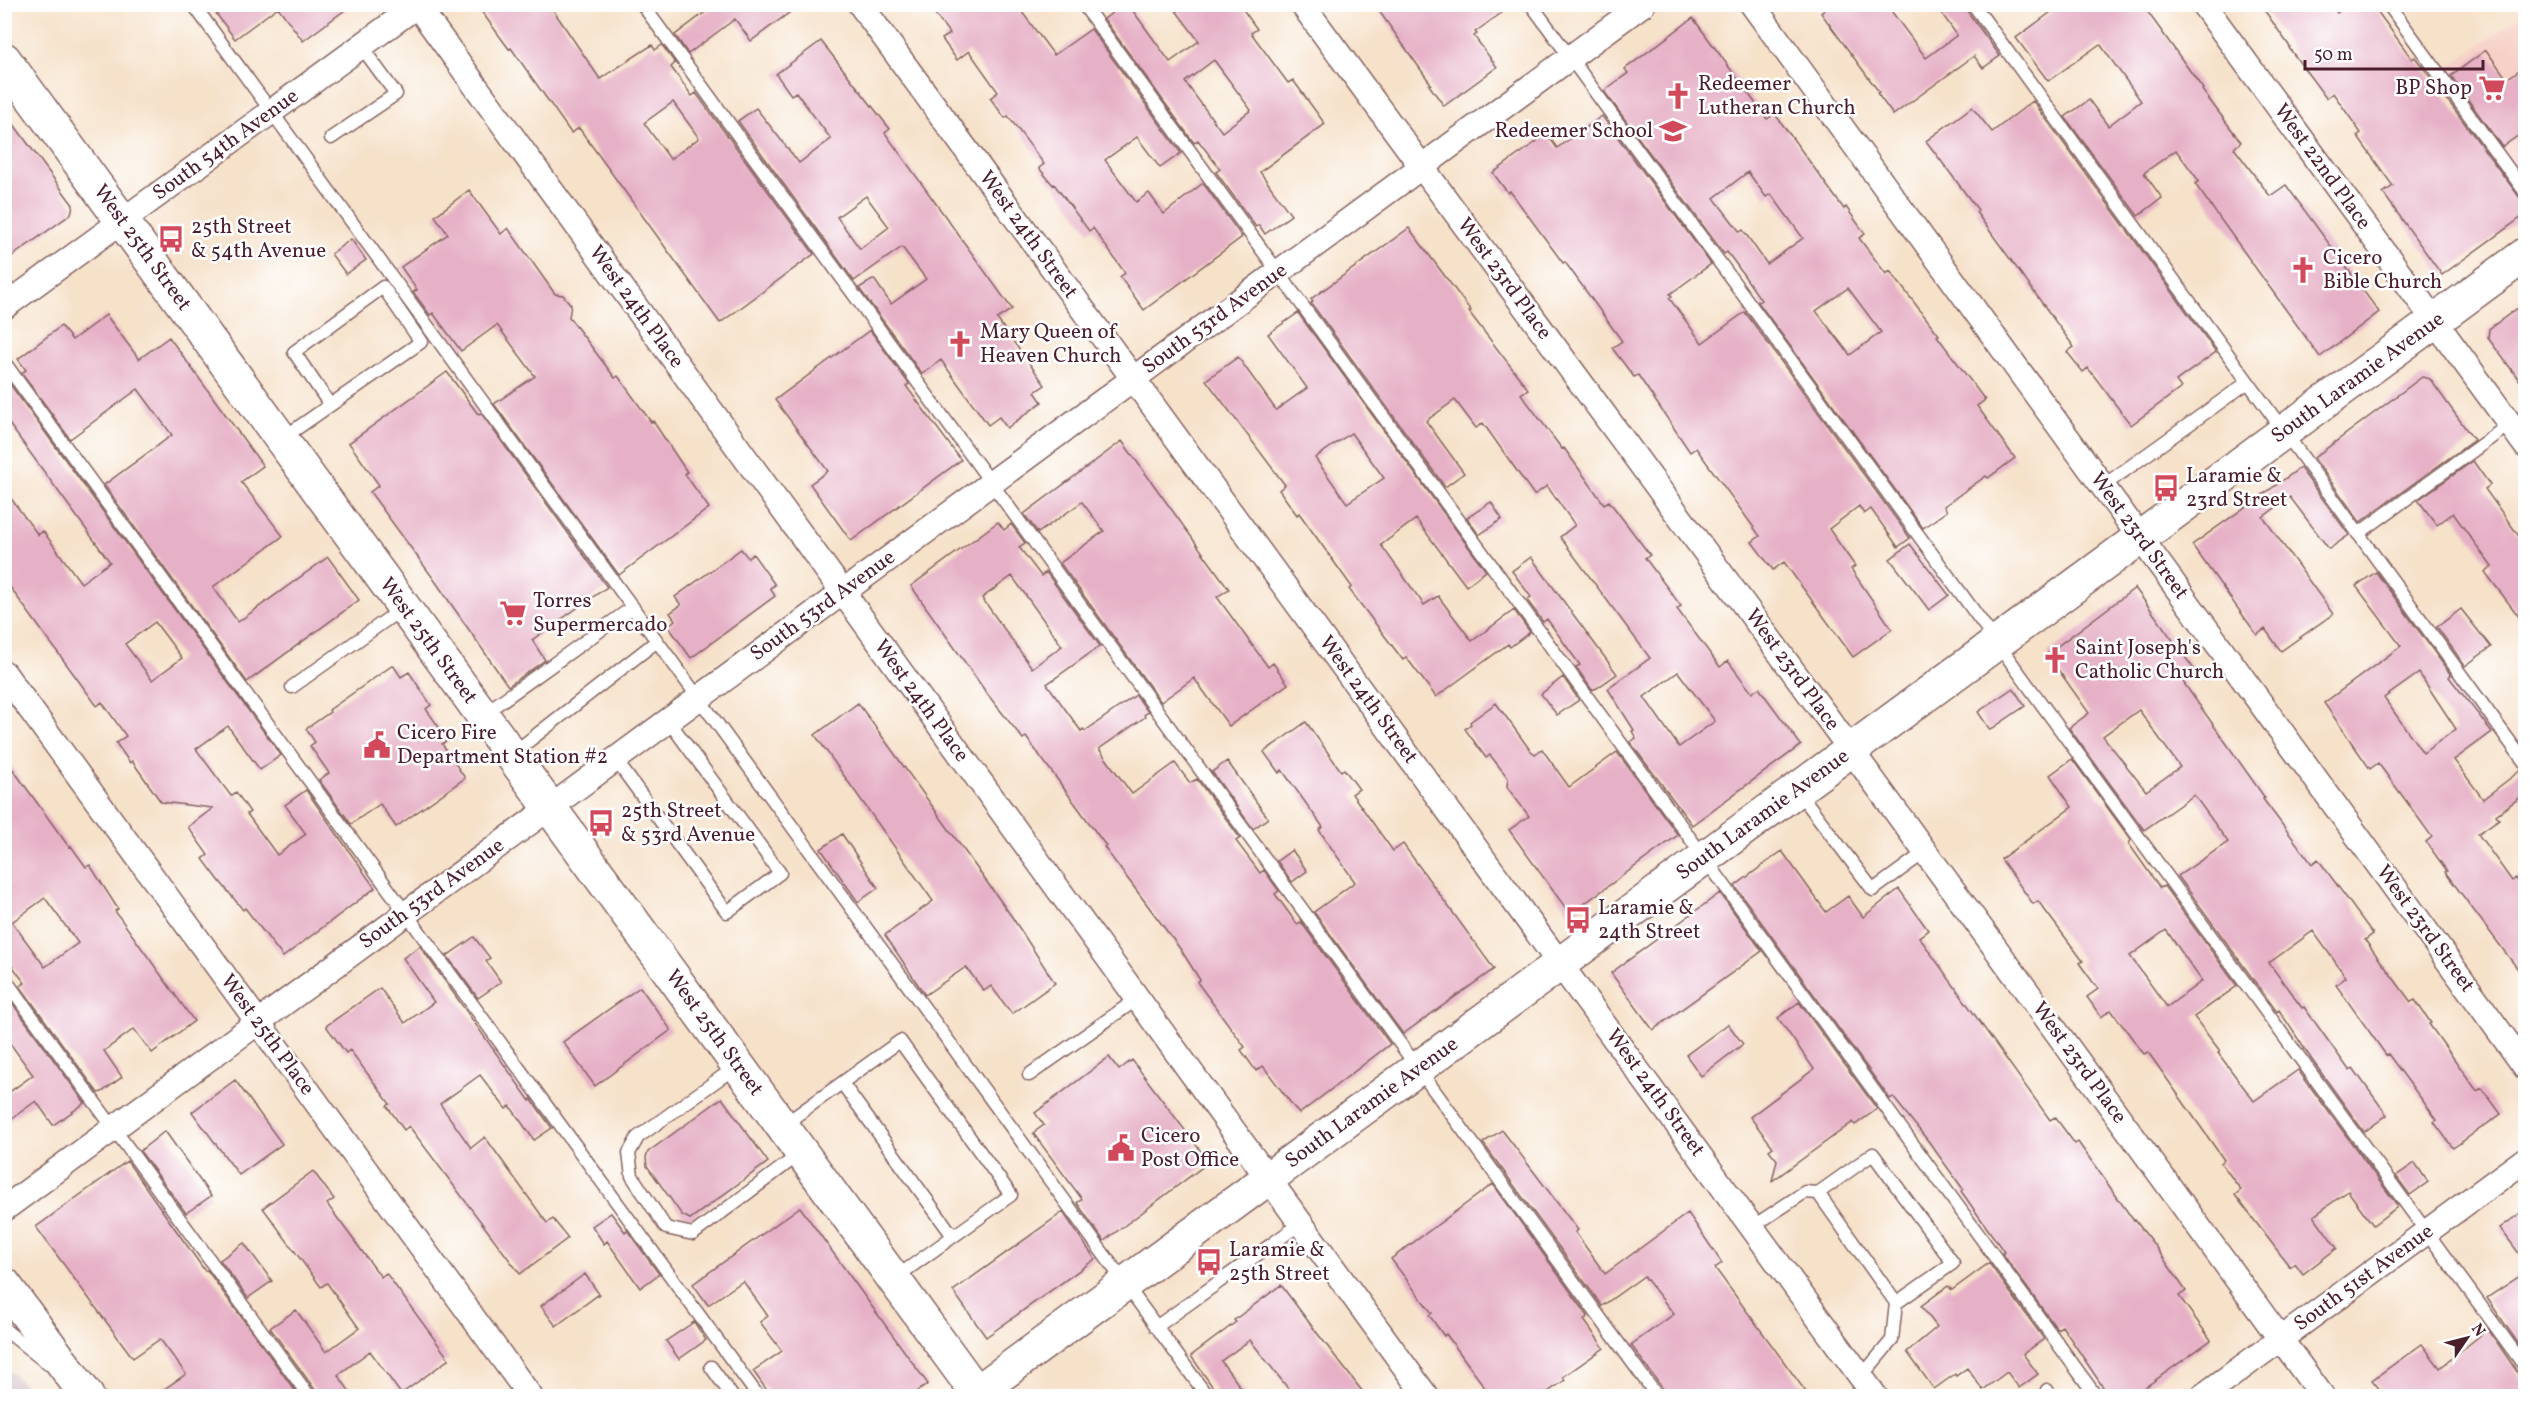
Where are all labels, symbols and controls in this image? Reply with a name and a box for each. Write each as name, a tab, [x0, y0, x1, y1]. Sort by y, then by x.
scale bar	[2305, 33, 2484, 71]
text: 50 m	[2314, 43, 2353, 68]
place label: Redeemer Lutheran Church	[1698, 70, 1856, 123]
supermarket icon: BP Shop	[2477, 73, 2507, 103]
place label: BP Shop	[2395, 74, 2472, 103]
church icon: Redeemer Lutheran Church	[1663, 81, 1693, 111]
street label: South 54th Avenue	[147, 82, 305, 208]
street label: West 22nd Place	[2266, 98, 2378, 236]
school or university icon: Redeemer School	[1658, 116, 1688, 146]
place label: Redeemer School	[1494, 117, 1653, 146]
street label: West 24th Street	[972, 165, 1084, 305]
street label: West 25th Street	[86, 179, 198, 317]
street label: West 23rd Place	[1450, 212, 1558, 346]
place label: 25th Street & 54th Avenue	[191, 213, 326, 266]
bus stop icon: 25th Street & 54th Avenue	[156, 224, 186, 254]
street label: West 24th Place	[582, 240, 691, 374]
place label: Cicero Bible Church	[2323, 244, 2442, 297]
church icon: Cicero Bible Church	[2288, 255, 2318, 285]
street label: South 53rd Avenue	[1136, 256, 1294, 382]
street label: South Laramie Avenue	[2265, 305, 2451, 451]
place label: Mary Queen of Heaven Church	[980, 318, 1121, 371]
church icon: Mary Queen of Heaven Church	[945, 329, 975, 359]
place label: Laramie & 23rd Street	[2186, 462, 2287, 515]
street label: West 23rd Street	[2083, 466, 2195, 606]
bus stop icon: Laramie & 23rd Street	[2151, 473, 2181, 503]
street label: South 53rd Avenue	[744, 543, 902, 669]
street label: West 25th Street	[372, 572, 484, 710]
place label: Torres Supermercado	[533, 587, 667, 640]
supermarket icon: Torres Supermercado	[498, 598, 528, 628]
street label: West 23rd Place	[1738, 603, 1846, 737]
street label: West 24th Street	[1312, 630, 1424, 770]
street label: West 24th Place	[867, 634, 976, 768]
place label: Saint Joseph's Catholic Church	[2075, 634, 2224, 687]
church icon: Saint Joseph's Catholic Church	[2040, 645, 2070, 675]
place label: Cicero Fire Department Station #2	[397, 719, 608, 772]
public building icon: Cicero Fire Department Station #2	[362, 730, 392, 760]
street label: South Laramie Avenue	[1670, 742, 1856, 888]
place label: 25th Street & 53rd Avenue	[621, 797, 755, 850]
bus stop icon: 25th Street & 53rd Avenue	[586, 808, 616, 838]
street label: South 53rd Avenue	[353, 831, 511, 957]
street label: West 23rd Street	[2369, 859, 2481, 999]
place label: Laramie & 24th Street	[1598, 894, 1700, 947]
bus stop icon: Laramie & 24th Street	[1563, 905, 1593, 935]
street label: West 25th Street	[658, 964, 770, 1102]
street label: West 25th Place	[213, 968, 321, 1102]
street label: West 23rd Place	[2025, 996, 2133, 1130]
street label: West 24th Street	[1599, 1023, 1711, 1163]
street label: South Laramie Avenue	[1279, 1030, 1465, 1176]
place label: Cicero Post Office	[1141, 1122, 1239, 1175]
public building icon: Cicero Post Office	[1106, 1133, 1136, 1163]
street label: South 51st Avenue	[2288, 1217, 2440, 1339]
place label: Laramie & 25th Street	[1229, 1236, 1330, 1289]
bus stop icon: Laramie & 25th Street	[1194, 1247, 1224, 1277]
north arrow	[2437, 1308, 2497, 1368]
text: N	[2465, 1319, 2490, 1342]

